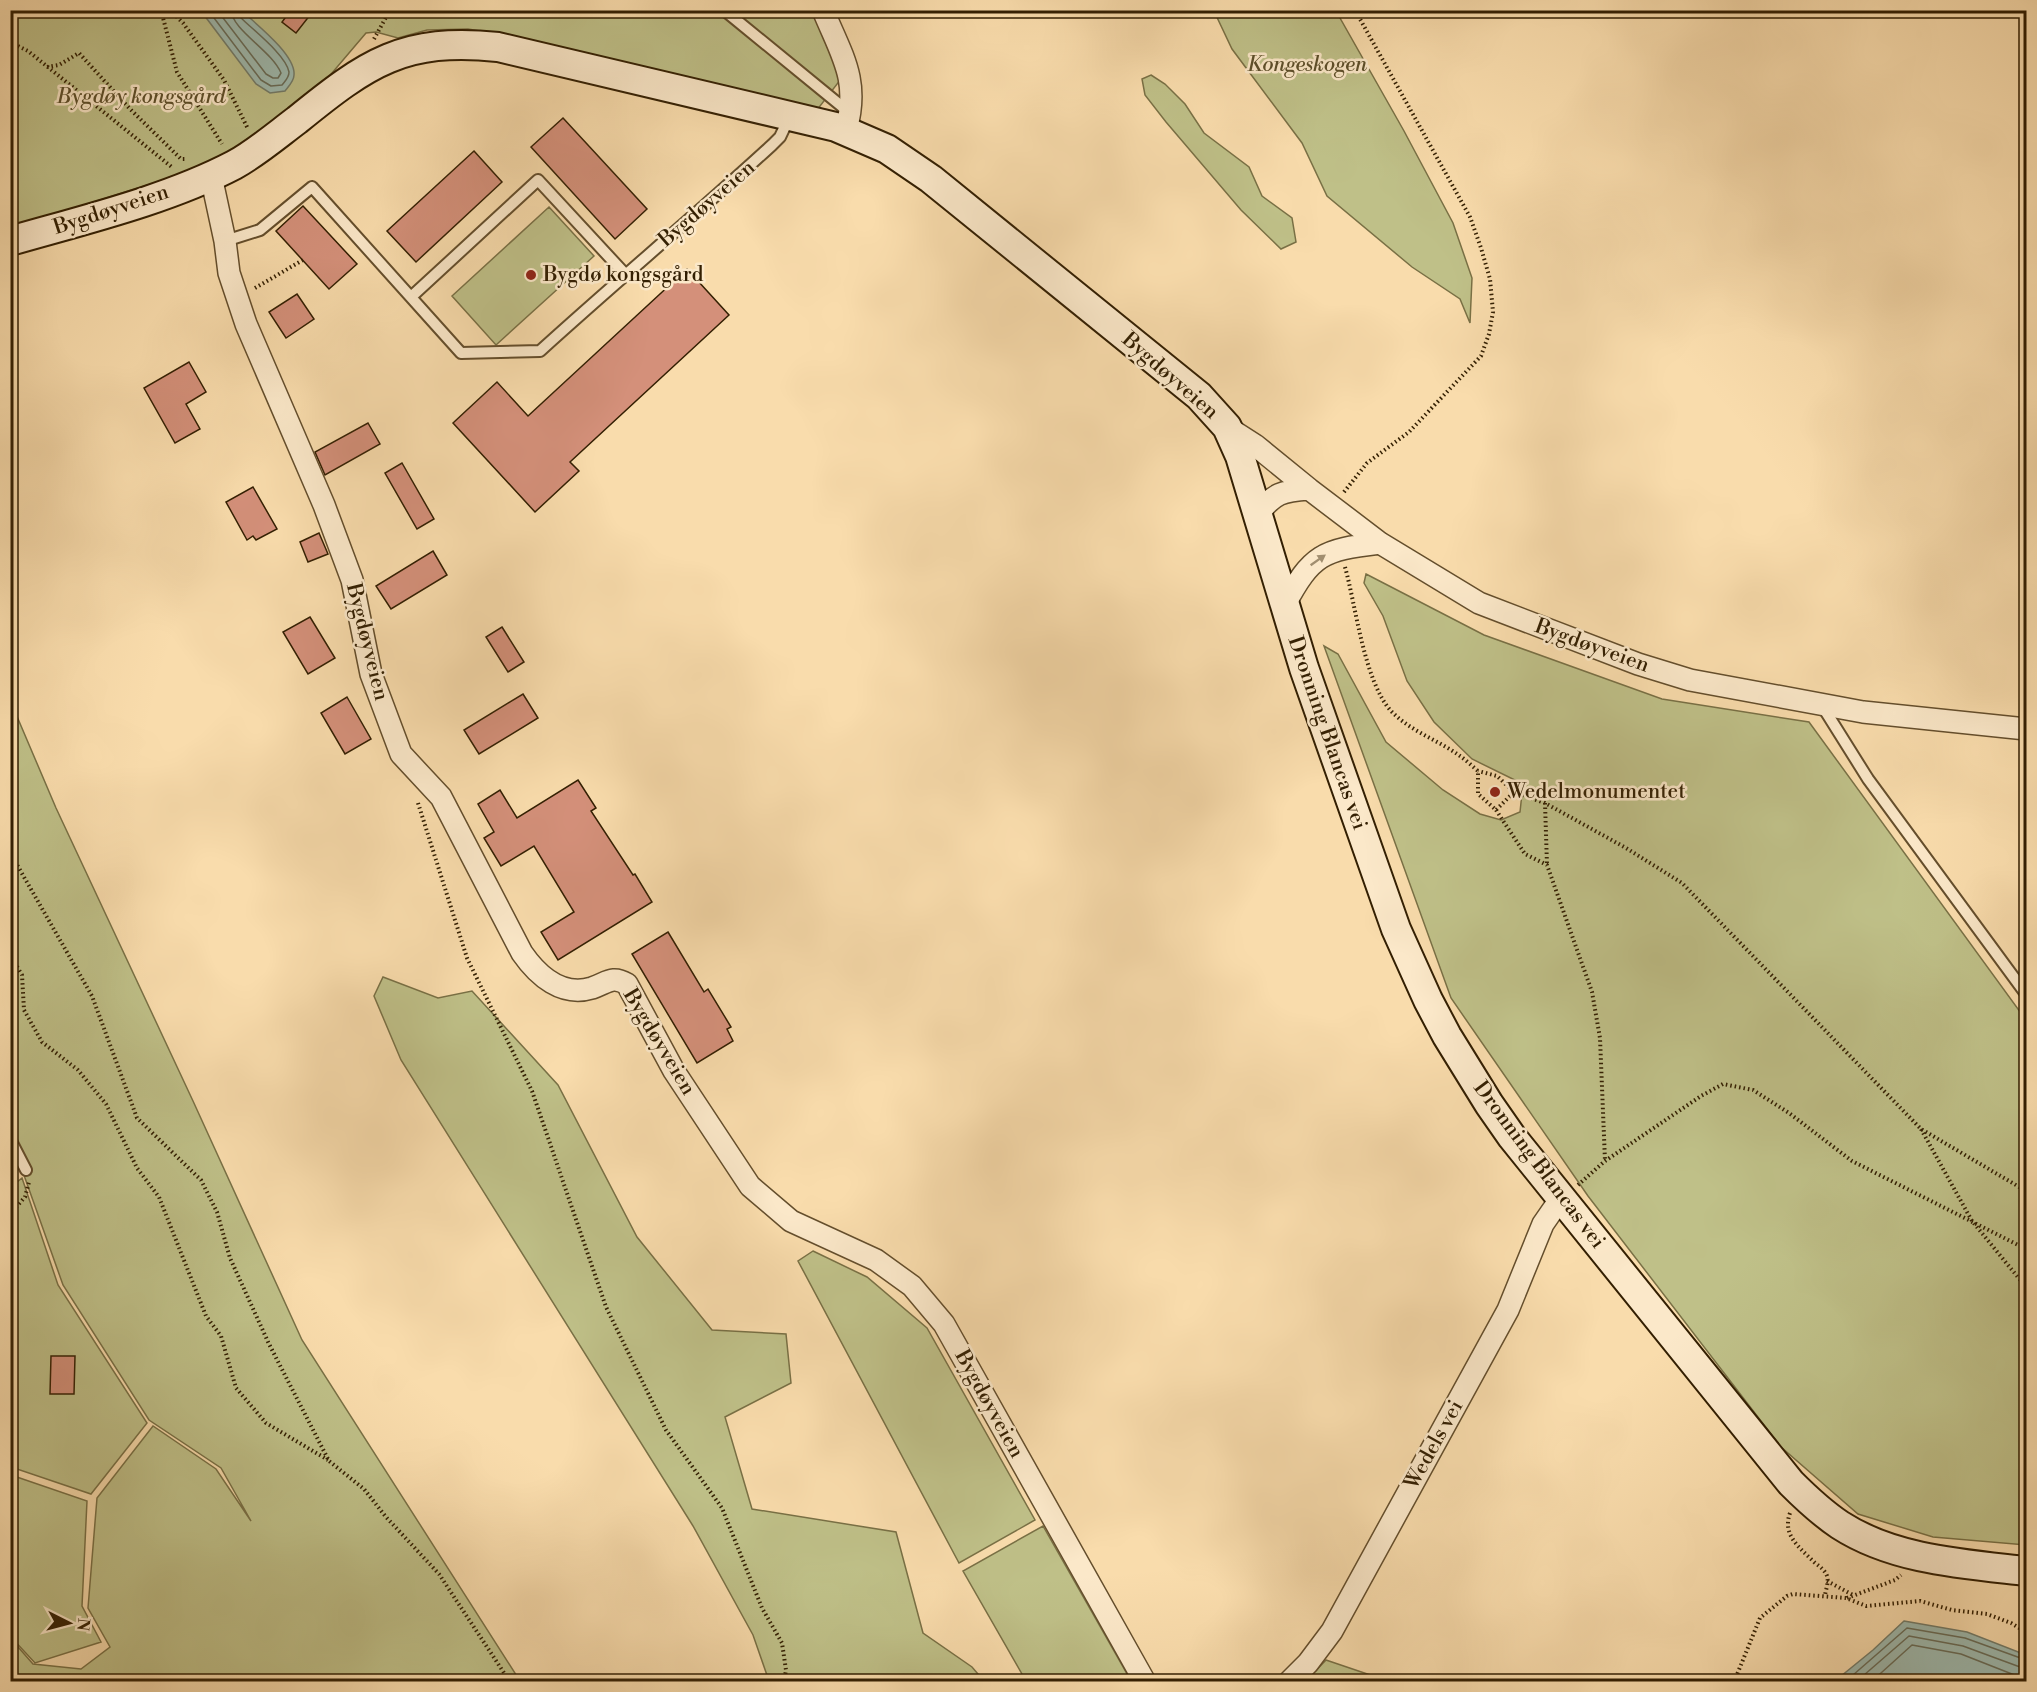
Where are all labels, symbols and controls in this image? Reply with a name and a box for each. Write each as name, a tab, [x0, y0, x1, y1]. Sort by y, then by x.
park label: Kongeskogen	[1247, 52, 1367, 78]
park label: Bygdøy kongsgård	[56, 84, 227, 110]
street label: Bygdøyveien	[653, 155, 761, 254]
street label: Bygdøyveien	[49, 179, 172, 241]
place label: Bygdø kongsgård	[542, 262, 704, 288]
marker: Bygdø kongsgård	[524, 268, 538, 282]
street label: Bygdøyveien	[1116, 326, 1224, 425]
one-way arrow	[1310, 554, 1326, 566]
street label: Bygdøyveien	[340, 580, 394, 704]
street label: Bygdøyveien	[1530, 613, 1653, 679]
street label: Dronning Blancas vei	[1282, 633, 1372, 833]
place label: Wedelmonumentet	[1506, 779, 1686, 805]
marker: Wedelmonumentet	[1488, 785, 1502, 799]
street label: Bygdøyveien	[617, 983, 701, 1100]
street label: Dronning Blancas vei	[1467, 1076, 1611, 1254]
street label: Bygdøyveien	[948, 1344, 1030, 1463]
street label: Wedels vei	[1398, 1396, 1469, 1495]
north arrow	[39, 1593, 99, 1653]
text: N	[72, 1617, 94, 1632]

